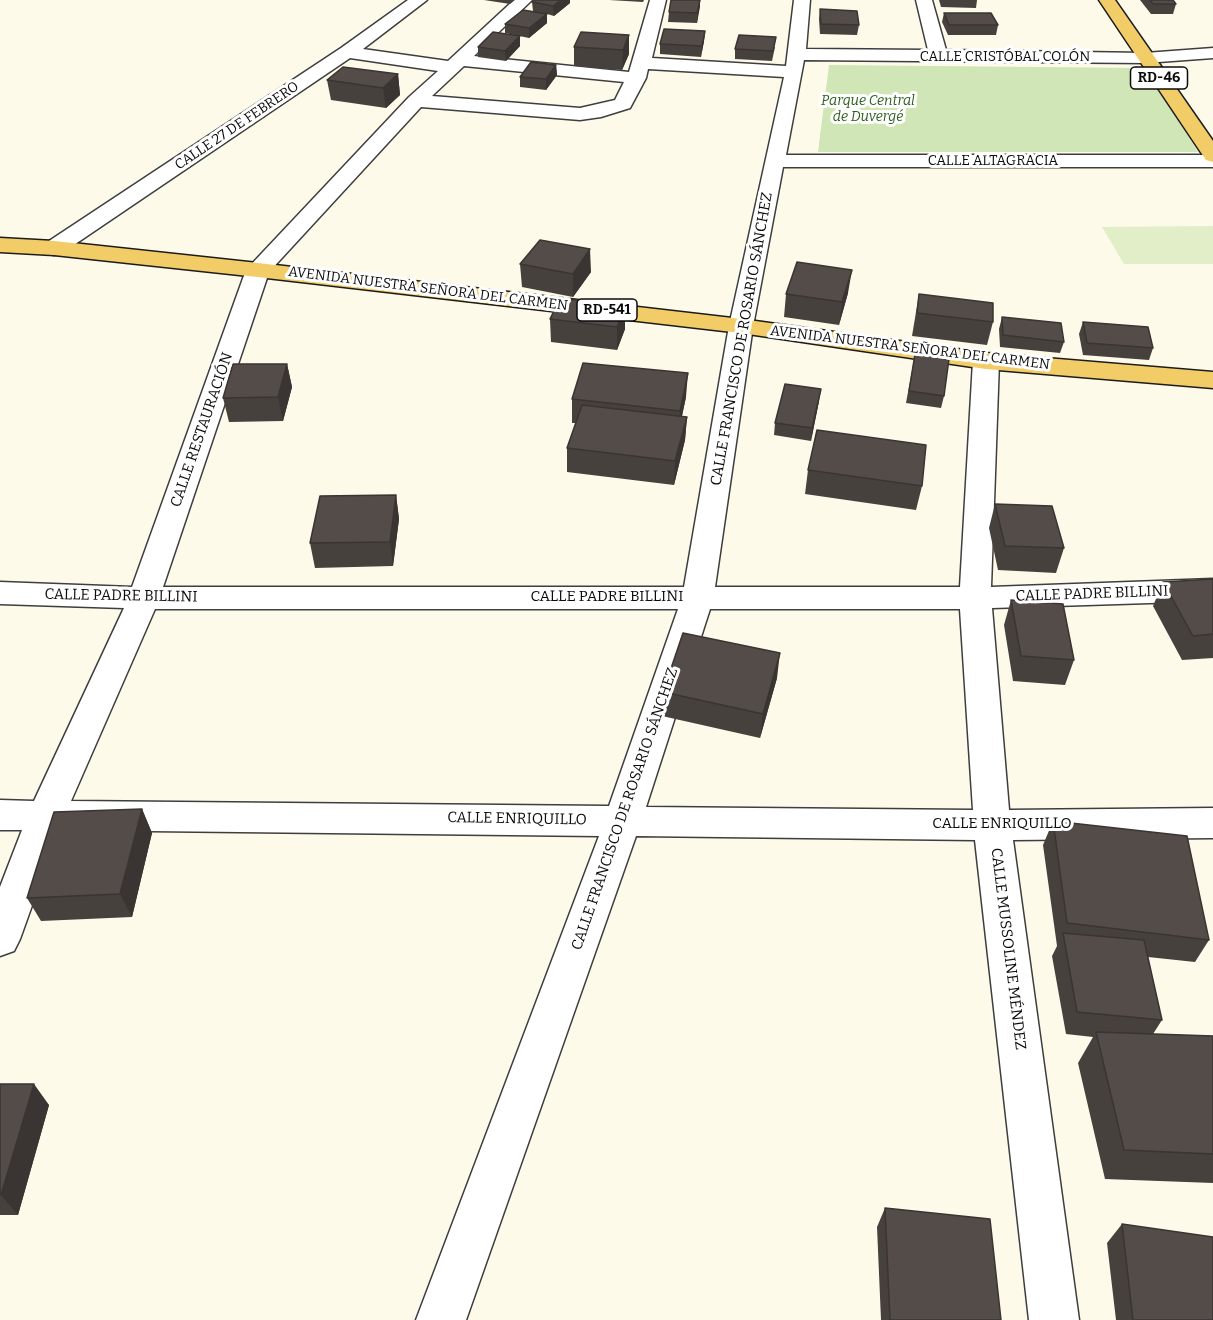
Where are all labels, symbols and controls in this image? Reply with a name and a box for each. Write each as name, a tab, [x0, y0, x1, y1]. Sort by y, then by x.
street label: CALLE CRISTÓBAL COLÓN	[920, 49, 1090, 65]
road number: RD-46	[1130, 67, 1188, 89]
street label: CALLE 27 DE FEBRERO	[172, 78, 302, 174]
park label: Parque Central de Duvergé	[821, 93, 915, 125]
street label: CALLE ALTAGRACIA	[928, 153, 1058, 169]
street label: CALLE FRANCISCO DE ROSARIO SÁNCHEZ	[707, 191, 777, 487]
street label: AVENIDA NUESTRA SEÑORA DEL CARMEN	[287, 263, 569, 315]
road number: RD-541	[577, 299, 637, 321]
street label: AVENIDA NUESTRA SEÑORA DEL CARMEN	[769, 322, 1051, 374]
street label: CALLE RESTAURACIÓN	[167, 350, 237, 510]
street label: CALLE PADRE BILLINI	[1015, 582, 1169, 606]
street label: CALLE PADRE BILLINI	[44, 586, 198, 606]
street label: CALLE PADRE BILLINI	[530, 588, 684, 606]
street label: CALLE FRANCISCO DE ROSARIO SÁNCHEZ	[568, 665, 682, 953]
street label: CALLE ENRIQUILLO	[447, 809, 587, 829]
street label: CALLE ENRIQUILLO	[932, 815, 1072, 833]
street label: CALLE MUSSOLINE MÉNDEZ	[987, 847, 1029, 1051]

